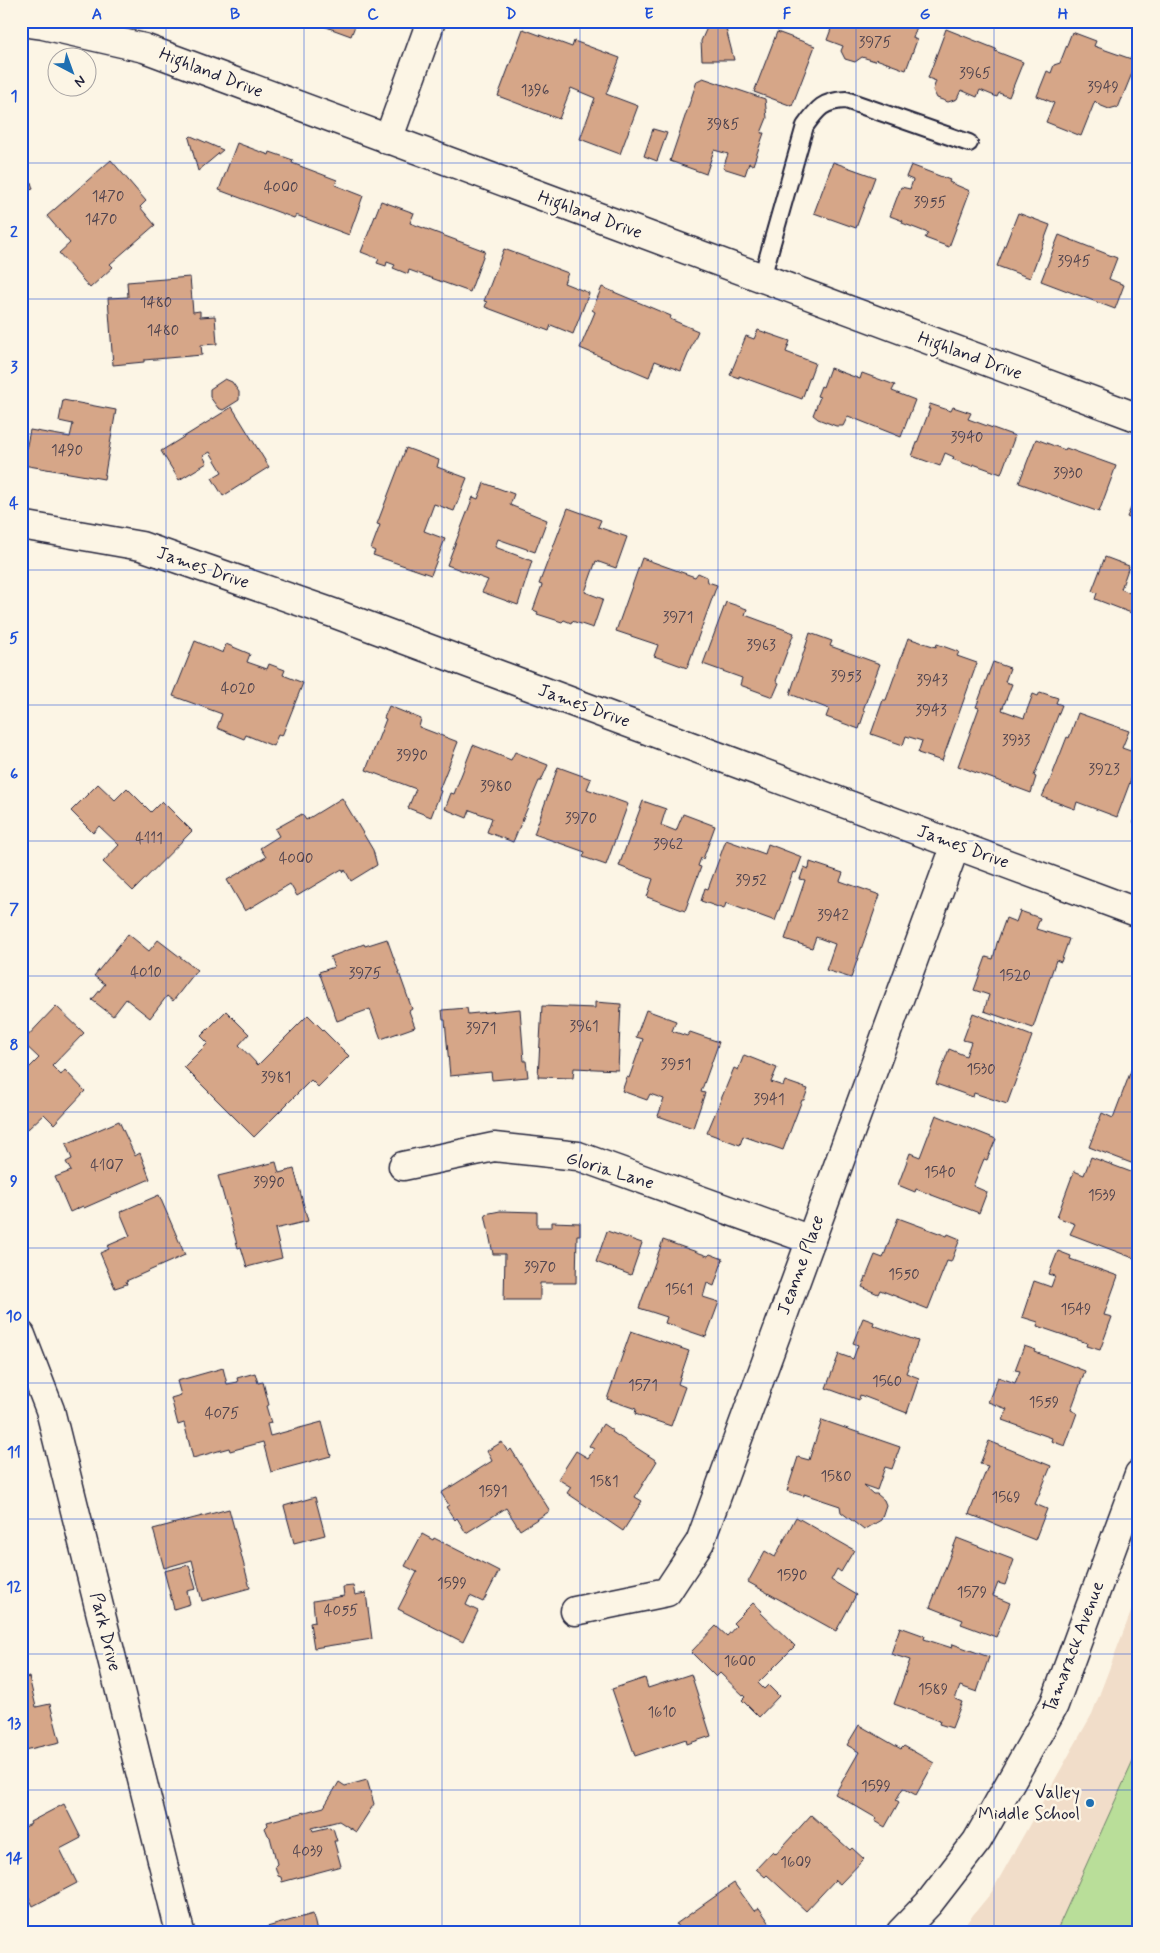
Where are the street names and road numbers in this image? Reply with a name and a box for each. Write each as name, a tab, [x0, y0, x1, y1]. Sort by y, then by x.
street label: Highland Drive	[155, 42, 266, 106]
street label: Highland Drive	[534, 185, 646, 247]
street label: Highland Drive	[914, 326, 1026, 388]
street label: James Drive	[153, 541, 253, 595]
street label: James Drive	[535, 678, 633, 734]
street label: James Drive	[914, 819, 1012, 875]
street label: Gloria Lane	[563, 1146, 657, 1196]
street label: Jeanne Place	[772, 1212, 830, 1318]
street label: Tamarack Avenue	[1038, 1578, 1110, 1716]
street label: Park Drive	[84, 1590, 126, 1674]

